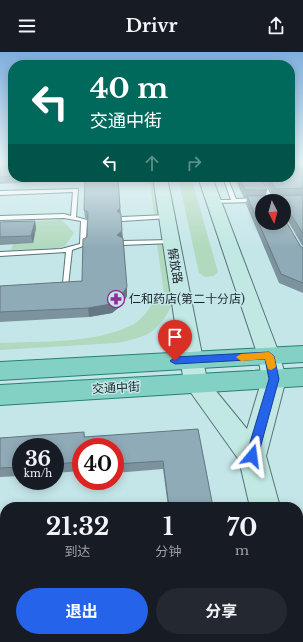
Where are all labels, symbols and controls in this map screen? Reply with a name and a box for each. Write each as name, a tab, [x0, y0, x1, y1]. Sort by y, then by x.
icon: menu	[16, 15, 38, 37]
text: Drivr	[125, 15, 178, 37]
icon: share	[265, 15, 287, 37]
text: 40 m	[90, 71, 168, 106]
icon: left	[24, 76, 76, 128]
text: 交通中街	[90, 110, 162, 132]
icon: left	[99, 152, 121, 174]
icon: ahead	[141, 152, 163, 174]
icon: right	[183, 152, 205, 174]
north arrow	[255, 194, 291, 230]
map controls	[255, 194, 291, 230]
street label: 解放路	[165, 247, 186, 285]
pharmacy icon: 仁和药店(第二十分店)	[106, 289, 126, 309]
place label: 仁和药店(第二十分店)	[129, 291, 245, 306]
pin	[158, 320, 192, 361]
icon: arrive	[164, 326, 186, 348]
street label: 交通中街	[92, 379, 140, 396]
position arrow	[231, 435, 273, 477]
speed limit sign: 40	[72, 438, 124, 490]
text: 36	[25, 447, 51, 471]
text: km/h	[24, 467, 52, 480]
text: 21:32	[46, 512, 109, 541]
text: 1	[163, 512, 173, 541]
text: 70	[227, 513, 257, 542]
text: m	[235, 542, 249, 559]
text: 到达	[65, 543, 91, 560]
text: 分钟	[155, 543, 181, 560]
button: 退出	[16, 588, 148, 634]
button: 分享	[156, 588, 287, 634]

